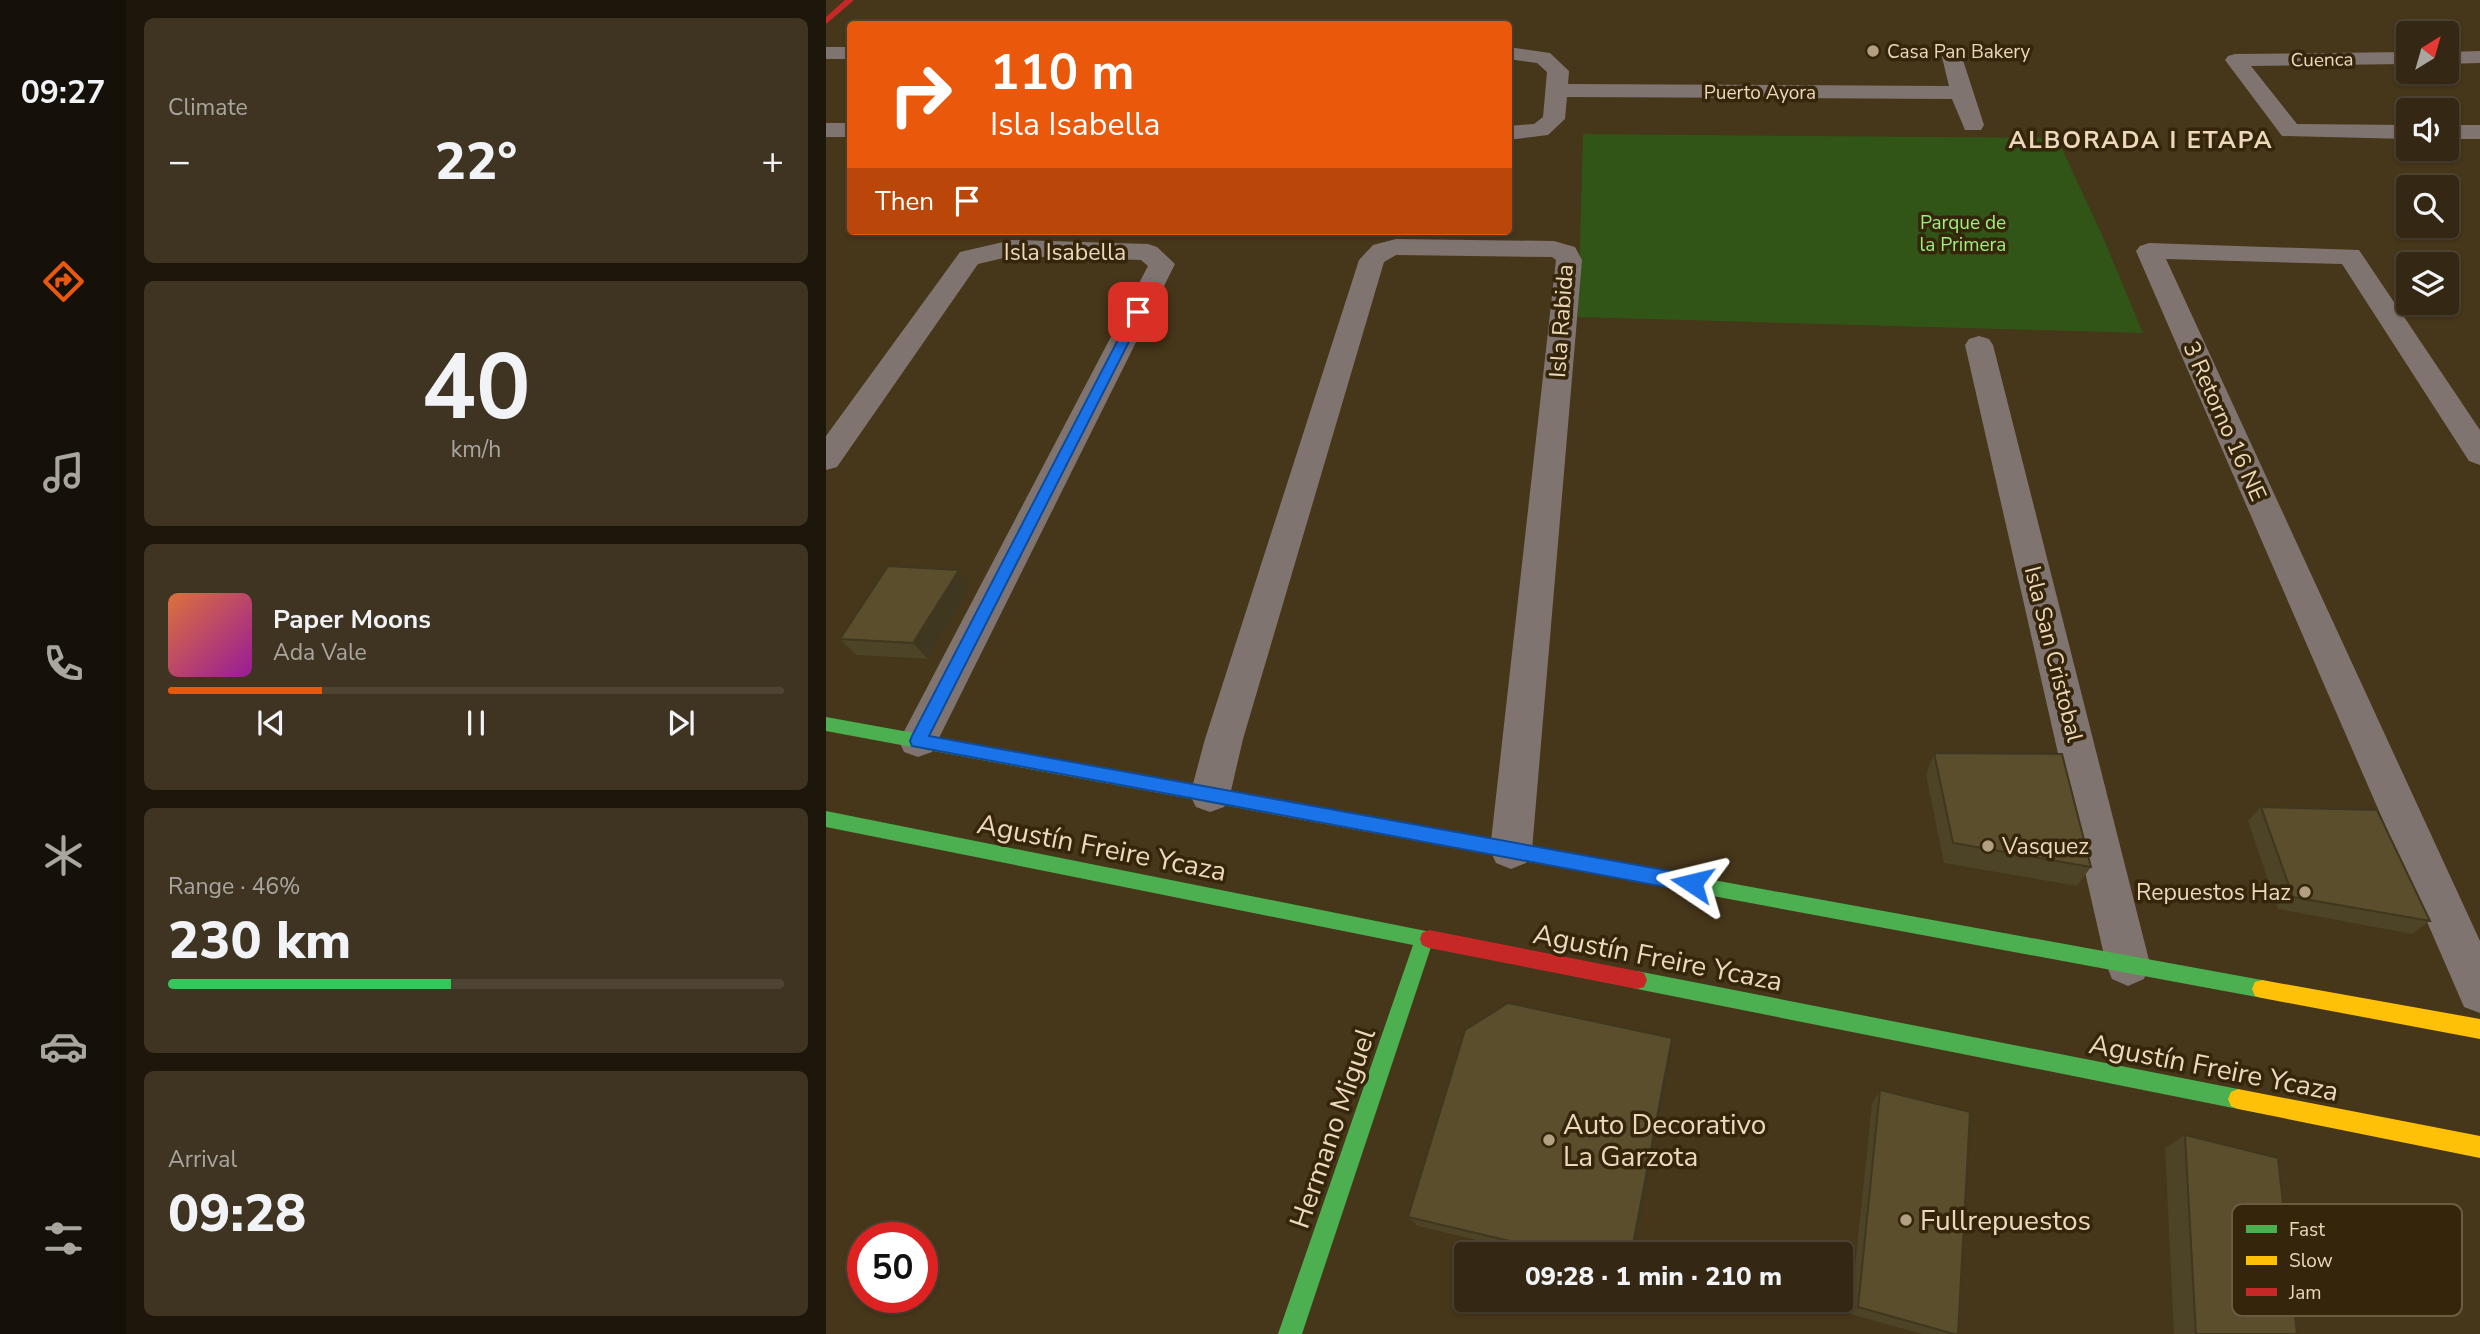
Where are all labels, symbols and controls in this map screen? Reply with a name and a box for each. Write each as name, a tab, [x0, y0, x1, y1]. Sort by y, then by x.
north arrow	[2396, 21, 2459, 84]
map controls	[2396, 21, 2459, 315]
text: 110 m	[990, 39, 1134, 106]
place label: Casa Pan Bakery	[1887, 39, 2031, 65]
marker: Casa Pan Bakery	[1865, 43, 1881, 59]
street label: Cuenca	[2290, 46, 2354, 74]
icon: right	[875, 49, 966, 140]
text: 09:27	[21, 71, 105, 114]
street label: Puerto Ayora	[1704, 80, 1816, 106]
text: Climate	[168, 92, 248, 123]
button: sound	[2396, 98, 2459, 161]
text: Isla Isabella	[990, 103, 1160, 146]
district label: ALBORADA I ETAPA	[2008, 124, 2274, 156]
text: 22°	[435, 126, 517, 197]
text: −	[168, 136, 191, 187]
text: +	[761, 136, 784, 187]
button: search	[2396, 175, 2459, 238]
icon: arrive	[948, 182, 986, 220]
text: Then	[875, 184, 934, 219]
park label: Parque de la Primera	[1920, 210, 2006, 258]
street label: Isla Isabella	[1004, 237, 1126, 268]
button: layers	[2396, 252, 2459, 315]
icon: directions	[39, 257, 88, 306]
street label: Isla Rabida	[1542, 263, 1581, 379]
pin	[1108, 282, 1168, 342]
icon: arrive	[1119, 293, 1157, 331]
text: 40	[421, 326, 531, 450]
street label: 3 Retorno 16 NE	[2175, 336, 2274, 506]
text: km/h	[451, 434, 501, 465]
icon: music	[39, 448, 88, 497]
street label: Isla San Cristobal	[2017, 563, 2090, 746]
text: Paper Moons	[273, 602, 431, 637]
text: Ada Vale	[273, 637, 367, 668]
icon: phone	[39, 639, 88, 688]
icon: previous	[252, 704, 290, 742]
icon: pause	[457, 704, 495, 742]
icon: next	[662, 704, 700, 742]
street label: Agustín Freire Ycaza	[974, 805, 1230, 891]
icon: climate	[39, 831, 88, 880]
place label: Vasquez	[2001, 831, 2089, 862]
marker: Vasquez	[1980, 838, 1996, 854]
position arrow	[1655, 846, 1729, 920]
text: Range · 46%	[168, 871, 300, 902]
place label: Repuestos Haz	[2136, 877, 2291, 908]
marker: Repuestos Haz	[2297, 884, 2313, 900]
text: 230 km	[168, 905, 351, 976]
street label: Agustín Freire Ycaza	[1530, 915, 1786, 1001]
icon: car	[39, 1022, 88, 1071]
street label: Hermano Miguel	[1281, 1022, 1385, 1234]
street label: Agustín Freire Ycaza	[2086, 1025, 2342, 1111]
place label: Auto Decorativo La Garzota	[1563, 1106, 1766, 1176]
marker: Auto Decorativo La Garzota	[1541, 1132, 1557, 1148]
text: Arrival	[168, 1144, 237, 1175]
text: 09:28	[168, 1178, 306, 1249]
place label: Fullrepuestos	[1920, 1202, 2091, 1240]
legend	[2232, 1204, 2462, 1316]
marker: Fullrepuestos	[1898, 1212, 1914, 1228]
icon: filters	[39, 1214, 88, 1263]
text: Fast	[2289, 1217, 2325, 1243]
speed limit sign: 50	[847, 1222, 938, 1313]
text: Slow	[2289, 1248, 2333, 1274]
text: 09:28 · 1 min · 210 m	[1525, 1259, 1782, 1294]
text: Jam	[2288, 1280, 2322, 1306]

